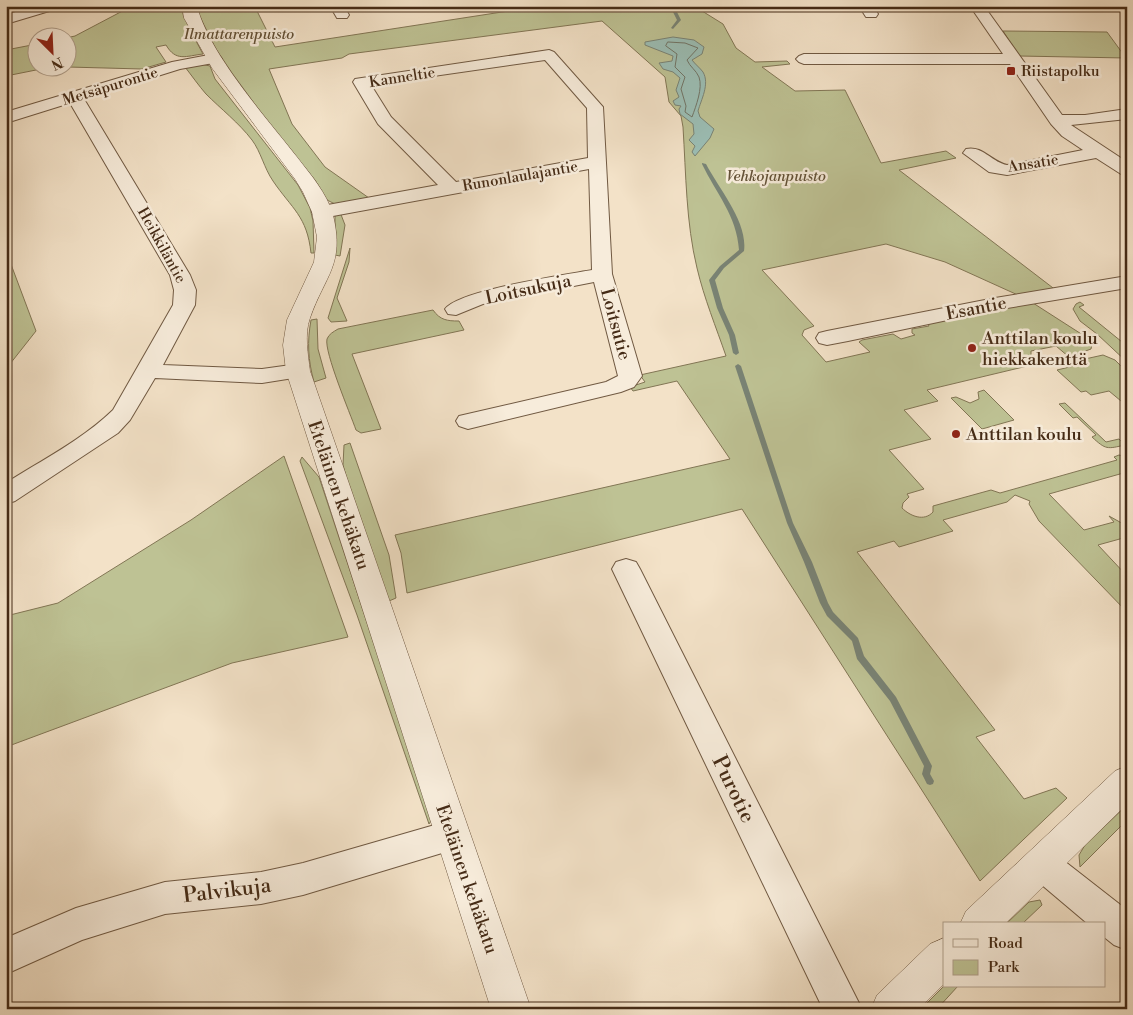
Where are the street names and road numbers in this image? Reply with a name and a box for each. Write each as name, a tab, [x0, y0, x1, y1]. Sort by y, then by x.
street label: Metsäpurontie	[60, 63, 160, 110]
street label: Kanneltie	[368, 63, 437, 92]
street label: Ansatie	[1005, 150, 1060, 177]
street label: Runonlaulajantie	[461, 157, 579, 196]
street label: Heikkiläntie	[133, 204, 190, 287]
street label: Loitsukuja	[483, 269, 574, 310]
street label: Loitsutie	[595, 286, 636, 363]
street label: Esantie	[944, 291, 1009, 326]
street label: Eteläinen kehäkatu	[302, 418, 375, 573]
street label: Purotie	[706, 751, 761, 827]
street label: Eteläinen kehäkatu	[430, 802, 503, 957]
street label: Palvikuja	[181, 873, 273, 909]

